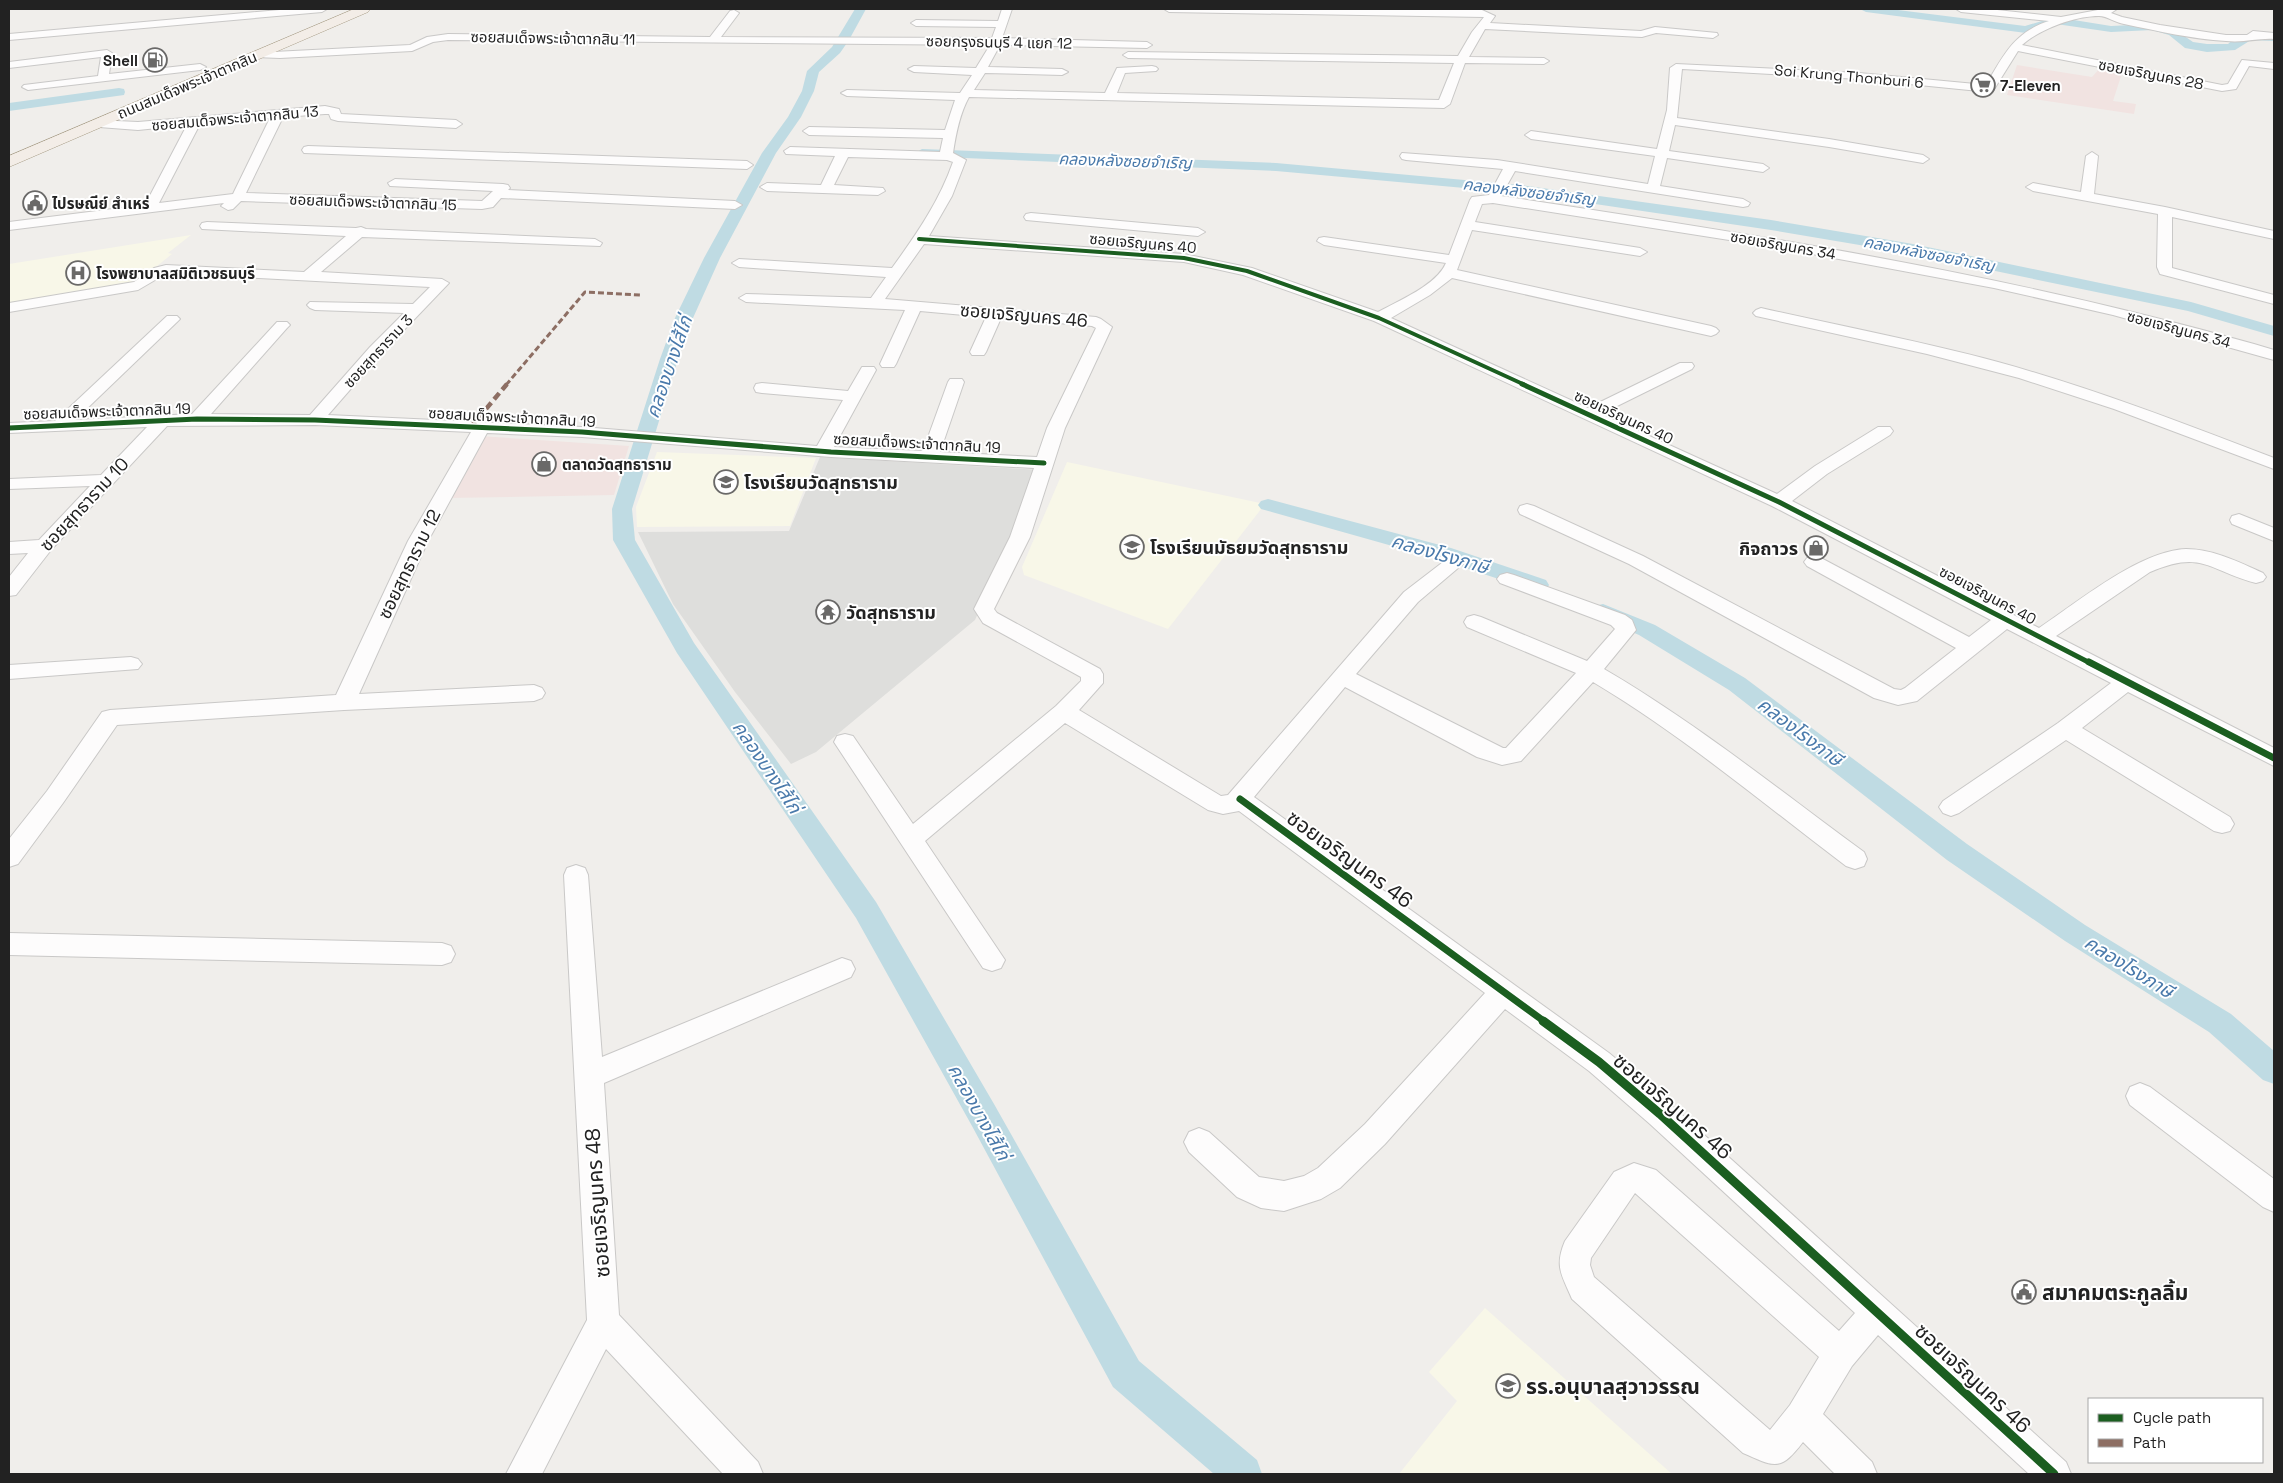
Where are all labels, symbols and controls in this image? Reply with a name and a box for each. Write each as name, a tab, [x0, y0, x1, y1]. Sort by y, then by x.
street label: ซอยสมเด็จพระเจ้าตากสิน 11	[470, 27, 636, 49]
street label: ซอยกรุงธนบุรี 4 แยก 12	[926, 31, 1072, 53]
street label: ถนนสมเด็จพระเจ้าตากสิน	[114, 47, 260, 123]
fuel station icon: Shell	[142, 47, 168, 73]
place label: Shell	[103, 51, 138, 70]
street label: ซอยเจริญนคร 28	[2097, 54, 2205, 94]
street label: Soi Krung Thonburi 6	[1773, 60, 1925, 92]
supermarket icon: 7-Eleven	[1970, 72, 1996, 98]
place label: 7-Eleven	[2000, 76, 2061, 95]
street label: ซอยสมเด็จพระเจ้าตากสิน 13	[151, 101, 319, 135]
water label: คลองหลังซอยจำเริญ	[1058, 148, 1193, 174]
water label: คลองหลังซอยจำเริญ	[1462, 173, 1598, 211]
public building icon: ไปรษณีย์ สำเหร่	[22, 190, 48, 216]
street label: ซอยสมเด็จพระเจ้าตากสิน 15	[289, 190, 457, 214]
place label: ไปรษณีย์ สำเหร่	[52, 194, 150, 213]
street label: ซอยเจริญนคร 34	[1729, 226, 1837, 264]
street label: ซอยเจริญนคร 40	[1089, 229, 1197, 257]
water label: คลองหลังซอยจำเริญ	[1862, 231, 1998, 277]
hospital icon: โรงพยาบาลสมิติเวชธนบุรี	[65, 260, 91, 286]
place label: โรงพยาบาลสมิติเวชธนบุรี	[96, 264, 255, 283]
street label: ซอยเจริญนคร 46	[959, 298, 1089, 332]
street label: ซอยเจริญนคร 34	[2125, 306, 2233, 352]
street label: ซอยสุทธาราม 3	[339, 310, 417, 392]
water label: คลองบางไส้ไก่	[640, 310, 699, 421]
street label: ซอยเจริญนคร 40	[1571, 386, 1677, 448]
street label: ซอยสมเด็จพระเจ้าตากสิน 19	[23, 399, 191, 423]
street label: ซอยสมเด็จพระเจ้าตากสิน 19	[428, 403, 596, 431]
street label: ซอยสมเด็จพระเจ้าตากสิน 19	[833, 429, 1001, 457]
shop icon: ตลาดวัดสุทธาราม	[531, 451, 557, 477]
street label: ซอยสุทธาราม 10	[35, 452, 133, 556]
place label: ตลาดวัดสุทธาราม	[562, 455, 672, 474]
school or university icon: โรงเรียนวัดสุทธาราม	[713, 469, 739, 495]
place label: โรงเรียนวัดสุทธาราม	[744, 471, 898, 494]
street label: ซอยสุทธาราม 12	[372, 505, 446, 623]
water label: คลองโรงภาษี	[1388, 528, 1494, 581]
school or university icon: โรงเรียนมัธยมวัดสุทธาราม	[1119, 534, 1145, 560]
shop icon: กิจถาวร	[1803, 535, 1829, 561]
place label: โรงเรียนมัธยมวัดสุทธาราม	[1150, 536, 1348, 559]
place label: กิจถาวร	[1739, 537, 1798, 560]
street label: ซอยเจริญนคร 40	[1936, 561, 2040, 629]
temple icon: วัดสุทธาราม	[815, 599, 841, 625]
place label: วัดสุทธาราม	[846, 601, 936, 624]
water label: คลองโรงภาษี	[1753, 692, 1850, 774]
water label: คลองบางไส้ไก่	[727, 716, 809, 821]
street label: ซอยเจริญนคร 46	[1282, 804, 1418, 914]
water label: คลองโรงภาษี	[2080, 930, 2180, 1006]
street label: ซอยเจริญนคร 46	[1608, 1047, 1738, 1165]
water label: คลองบางไส้ไก่	[942, 1059, 1017, 1167]
street label: ซอยเจริญนคร 48	[578, 1127, 616, 1279]
public building icon: สมาคมตระกูลลิ้ม	[2011, 1279, 2037, 1305]
place label: สมาคมตระกูลลิ้ม	[2042, 1279, 2188, 1306]
street label: ซอยเจริญนคร 46	[1909, 1317, 2037, 1439]
school or university icon: รร.อนุบาลสุวาวรรณ	[1495, 1373, 1521, 1399]
place label: รร.อนุบาลสุวาวรรณ	[1526, 1373, 1700, 1400]
legend	[2088, 1398, 2263, 1463]
text: Cycle path	[2133, 1408, 2211, 1427]
text: Path	[2133, 1433, 2166, 1452]

